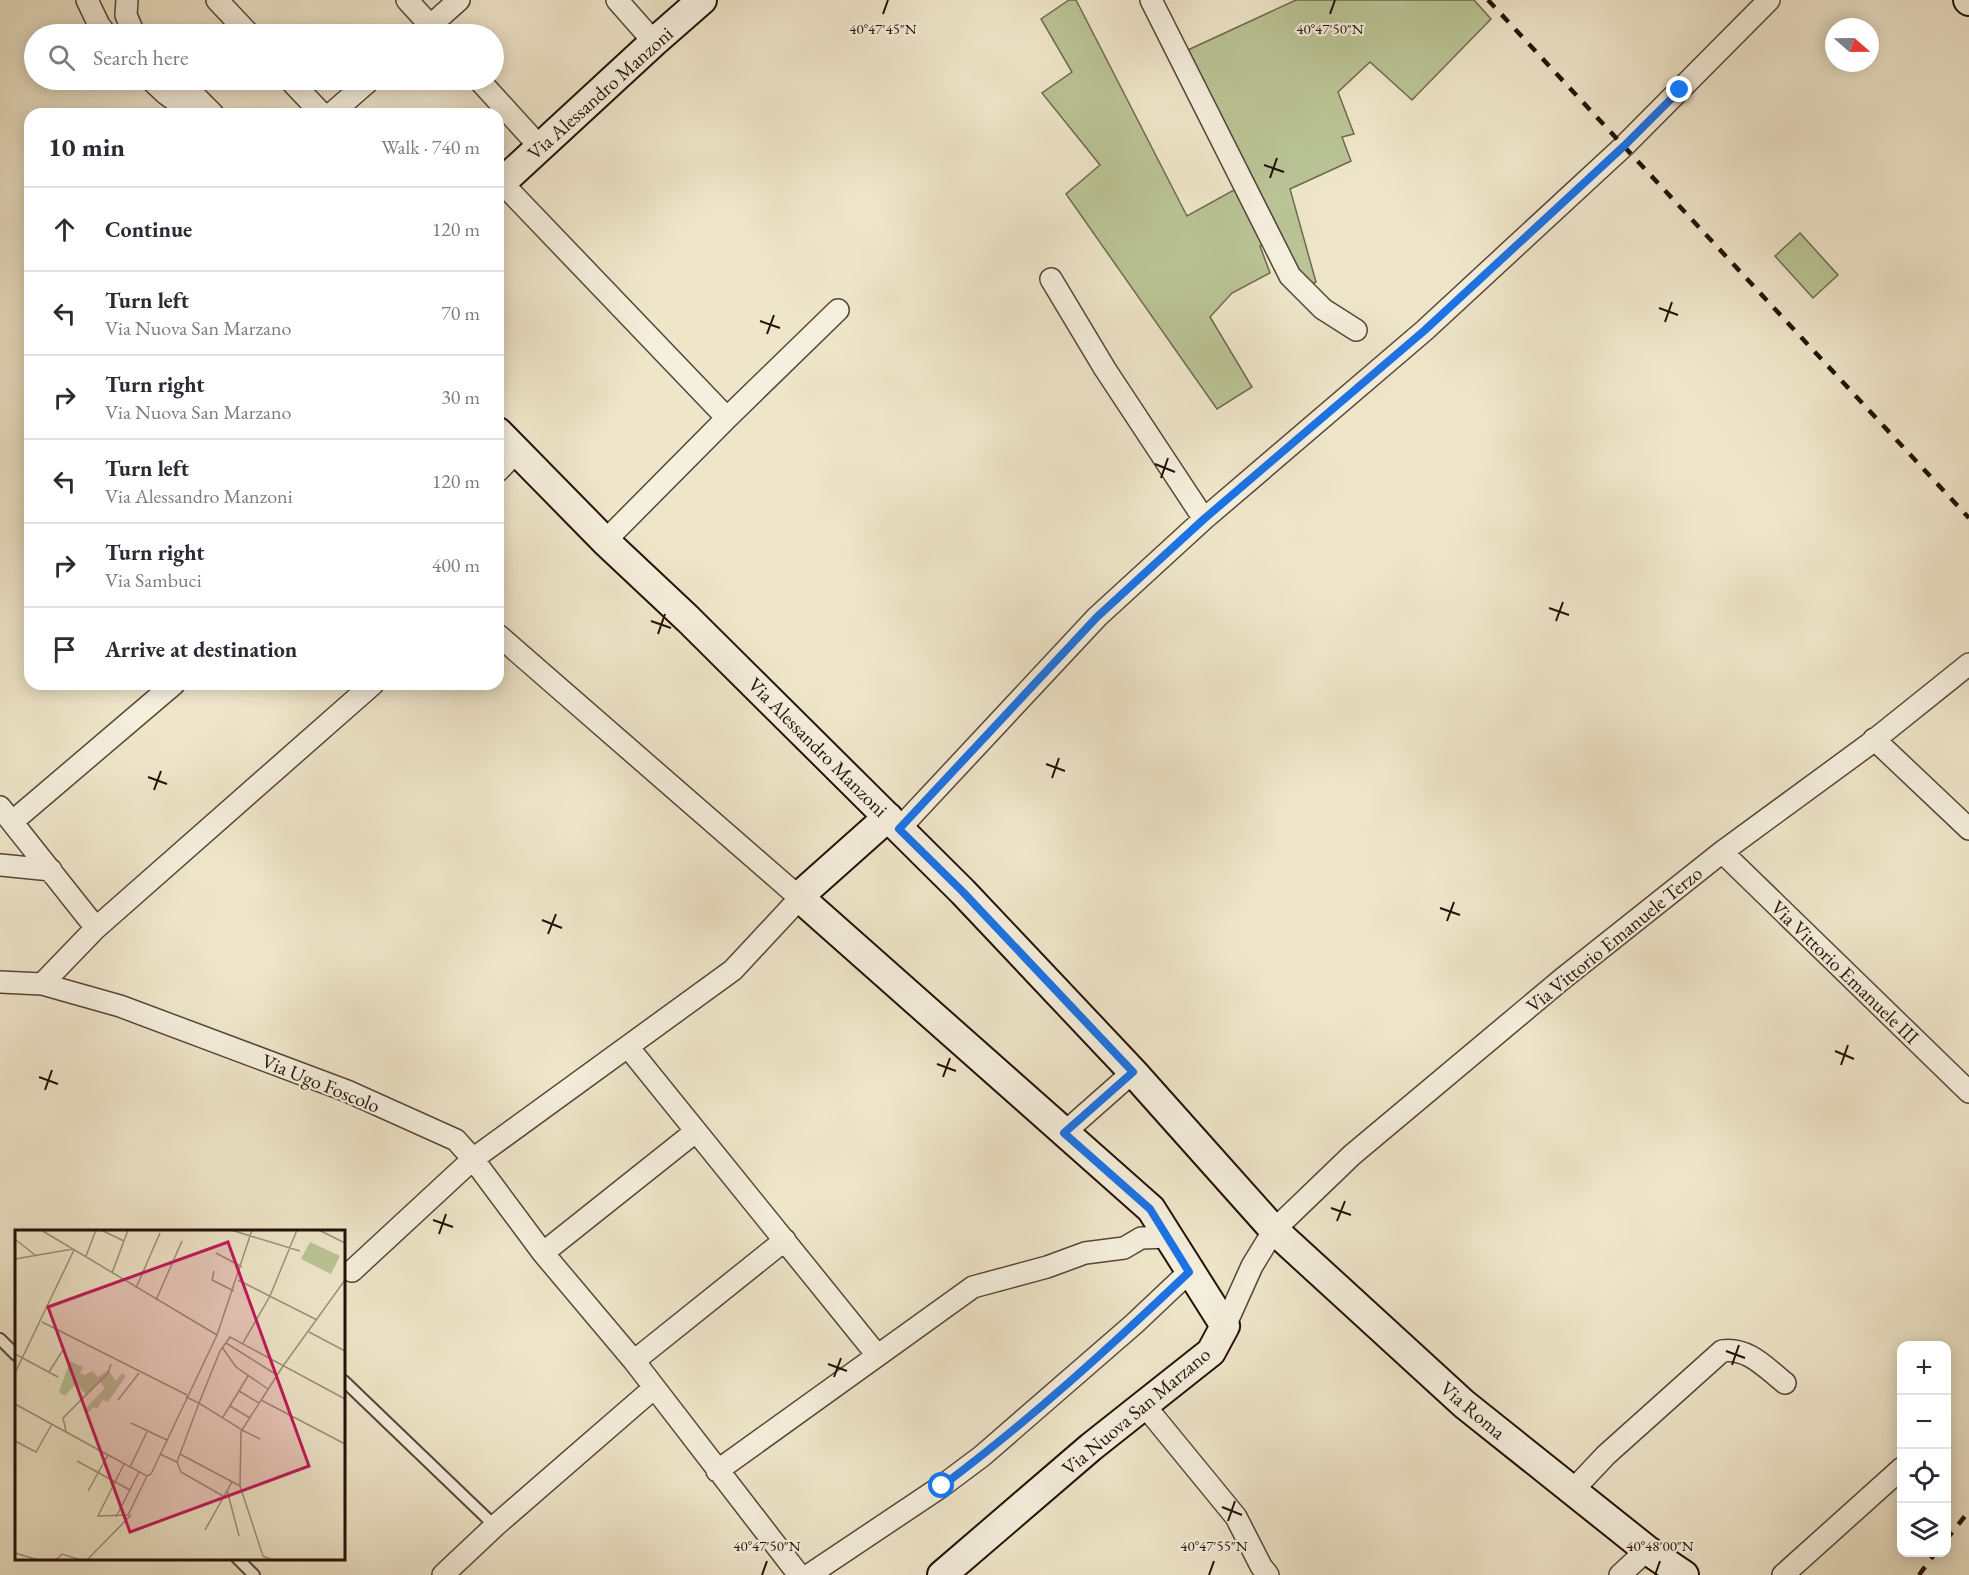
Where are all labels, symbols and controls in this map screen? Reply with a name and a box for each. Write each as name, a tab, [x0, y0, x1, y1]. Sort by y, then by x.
north arrow	[1825, 18, 1879, 72]
text: 40°47'45"N	[849, 19, 917, 38]
text: 40°47'50"N	[1296, 19, 1364, 38]
street label: Via Alessandro Manzoni	[522, 21, 678, 165]
search box	[24, 24, 504, 90]
icon: search	[45, 41, 78, 74]
text: Search here	[93, 43, 188, 72]
route end	[1666, 76, 1692, 102]
text: 10 min	[48, 130, 125, 164]
text: Walk · 740 m	[381, 134, 480, 160]
icon: ahead	[48, 213, 81, 246]
text: Continue	[105, 215, 192, 244]
text: 120 m	[432, 216, 480, 242]
text: Turn left	[105, 286, 189, 315]
icon: left	[48, 297, 81, 330]
text: 70 m	[441, 300, 480, 326]
text: Via Nuova San Marzano	[105, 315, 291, 341]
text: Turn right	[105, 370, 204, 399]
icon: right	[48, 381, 81, 414]
text: 30 m	[441, 384, 480, 410]
text: Via Nuova San Marzano	[105, 399, 291, 425]
text: Turn left	[105, 454, 189, 483]
icon: left	[48, 465, 81, 498]
text: 120 m	[432, 468, 480, 494]
text: Via Alessandro Manzoni	[105, 483, 293, 509]
text: Turn right	[105, 538, 204, 567]
icon: right	[48, 549, 81, 582]
text: 400 m	[432, 552, 480, 578]
text: Via Sambuci	[105, 567, 202, 593]
icon: arrive	[48, 633, 81, 666]
text: Arrive at destination	[105, 635, 297, 664]
street label: Via Alessandro Manzoni	[742, 671, 894, 823]
street label: Via Vittorio Emanuele Terzo	[1521, 860, 1707, 1018]
street label: Via Vittorio Emanuele III	[1765, 894, 1925, 1050]
street label: Via Ugo Foscolo	[258, 1047, 384, 1119]
inset map	[15, 1230, 345, 1560]
street label: Via Nuova San Marzano	[1056, 1341, 1216, 1481]
map controls	[1897, 1341, 1951, 1557]
button: +	[1897, 1341, 1951, 1395]
street label: Via Roma	[1435, 1375, 1511, 1445]
button: −	[1897, 1395, 1951, 1449]
button: locate	[1897, 1449, 1951, 1503]
route start	[928, 1472, 954, 1498]
button: layers	[1897, 1503, 1951, 1557]
text: 40°47'50"N	[733, 1536, 801, 1555]
text: 40°47'55"N	[1180, 1536, 1248, 1555]
text: 40°48'00"N	[1626, 1536, 1694, 1555]

